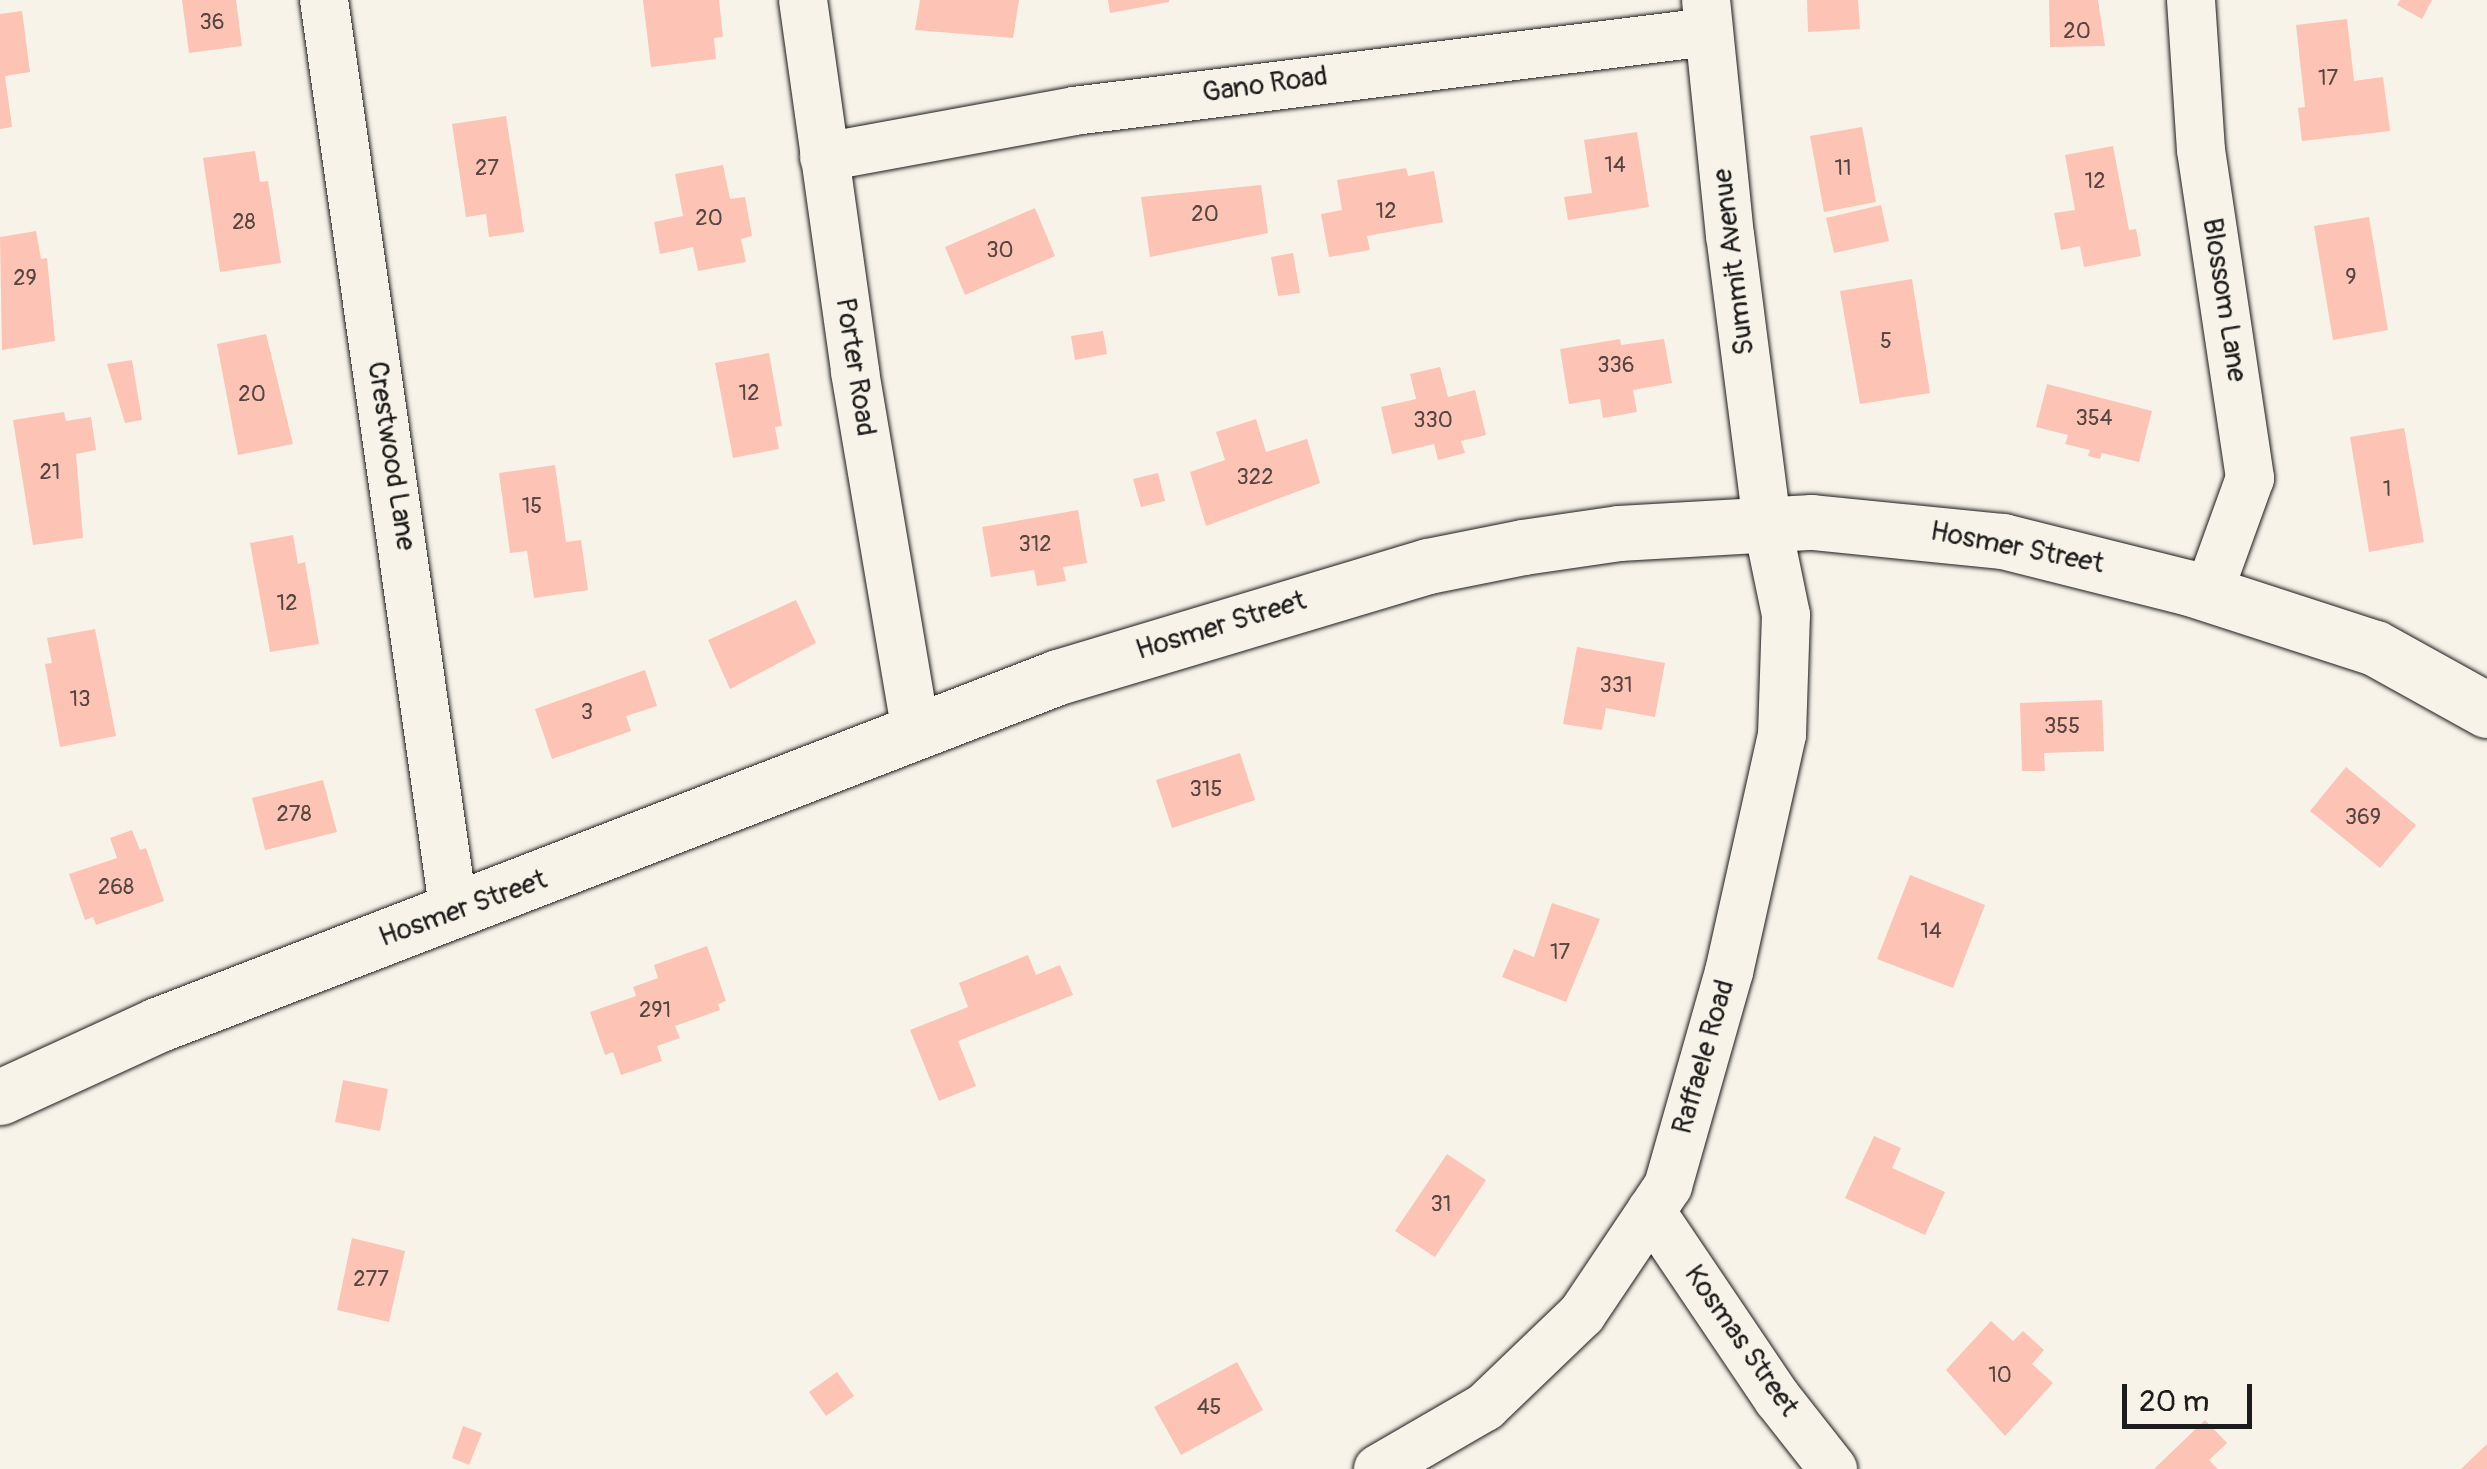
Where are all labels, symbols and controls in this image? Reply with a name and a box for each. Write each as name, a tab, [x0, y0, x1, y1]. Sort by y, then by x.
house number: 36	[199, 10, 225, 36]
house number: 20	[2063, 19, 2091, 45]
street label: Gano Road	[1200, 60, 1330, 110]
house number: 17	[2318, 66, 2338, 92]
house number: 14	[1604, 153, 1626, 179]
house number: 27	[475, 156, 499, 182]
house number: 11	[1834, 156, 1852, 182]
street label: Summit Avenue	[1706, 167, 1762, 357]
house number: 12	[2085, 169, 2105, 195]
house number: 12	[1376, 199, 1396, 225]
house number: 20	[1191, 202, 1219, 228]
house number: 20	[695, 206, 723, 232]
house number: 28	[232, 210, 256, 236]
street label: Blossom Lane	[2194, 216, 2254, 384]
house number: 30	[986, 238, 1014, 264]
house number: 9	[2345, 265, 2357, 291]
house number: 29	[13, 266, 37, 292]
street label: Porter Road	[827, 295, 883, 439]
house number: 5	[1880, 329, 1892, 355]
house number: 336	[1597, 353, 1635, 379]
street label: Crestwood Lane	[359, 359, 423, 553]
house number: 12	[739, 381, 759, 407]
house number: 20	[238, 382, 266, 408]
house number: 354	[2076, 406, 2112, 432]
house number: 330	[1413, 408, 1453, 434]
house number: 21	[40, 460, 60, 486]
house number: 322	[1237, 465, 1273, 491]
house number: 1	[2383, 477, 2391, 503]
house number: 15	[522, 494, 542, 520]
street label: Hosmer Street	[1927, 515, 2107, 581]
house number: 312	[1018, 532, 1052, 558]
street label: Hosmer Street	[1132, 584, 1310, 668]
house number: 12	[277, 591, 297, 617]
house number: 331	[1599, 673, 1633, 699]
house number: 13	[70, 687, 90, 713]
house number: 3	[581, 700, 593, 726]
house number: 355	[2044, 714, 2080, 740]
house number: 315	[1190, 777, 1222, 803]
house number: 278	[276, 802, 312, 828]
house number: 369	[2345, 805, 2381, 831]
street label: Hosmer Street	[375, 863, 551, 955]
house number: 268	[98, 875, 134, 901]
house number: 14	[1920, 919, 1942, 945]
house number: 17	[1550, 940, 1570, 966]
street label: Raffaele Road	[1666, 976, 1742, 1138]
house number: 291	[639, 998, 671, 1024]
house number: 31	[1431, 1192, 1451, 1218]
street label: Kosmas Street	[1677, 1259, 1805, 1423]
house number: 277	[353, 1267, 389, 1293]
house number: 10	[1988, 1363, 2012, 1389]
scale bar	[2127, 1364, 2257, 1426]
text: 20 m	[2139, 1383, 2209, 1420]
house number: 45	[1197, 1395, 1221, 1421]

